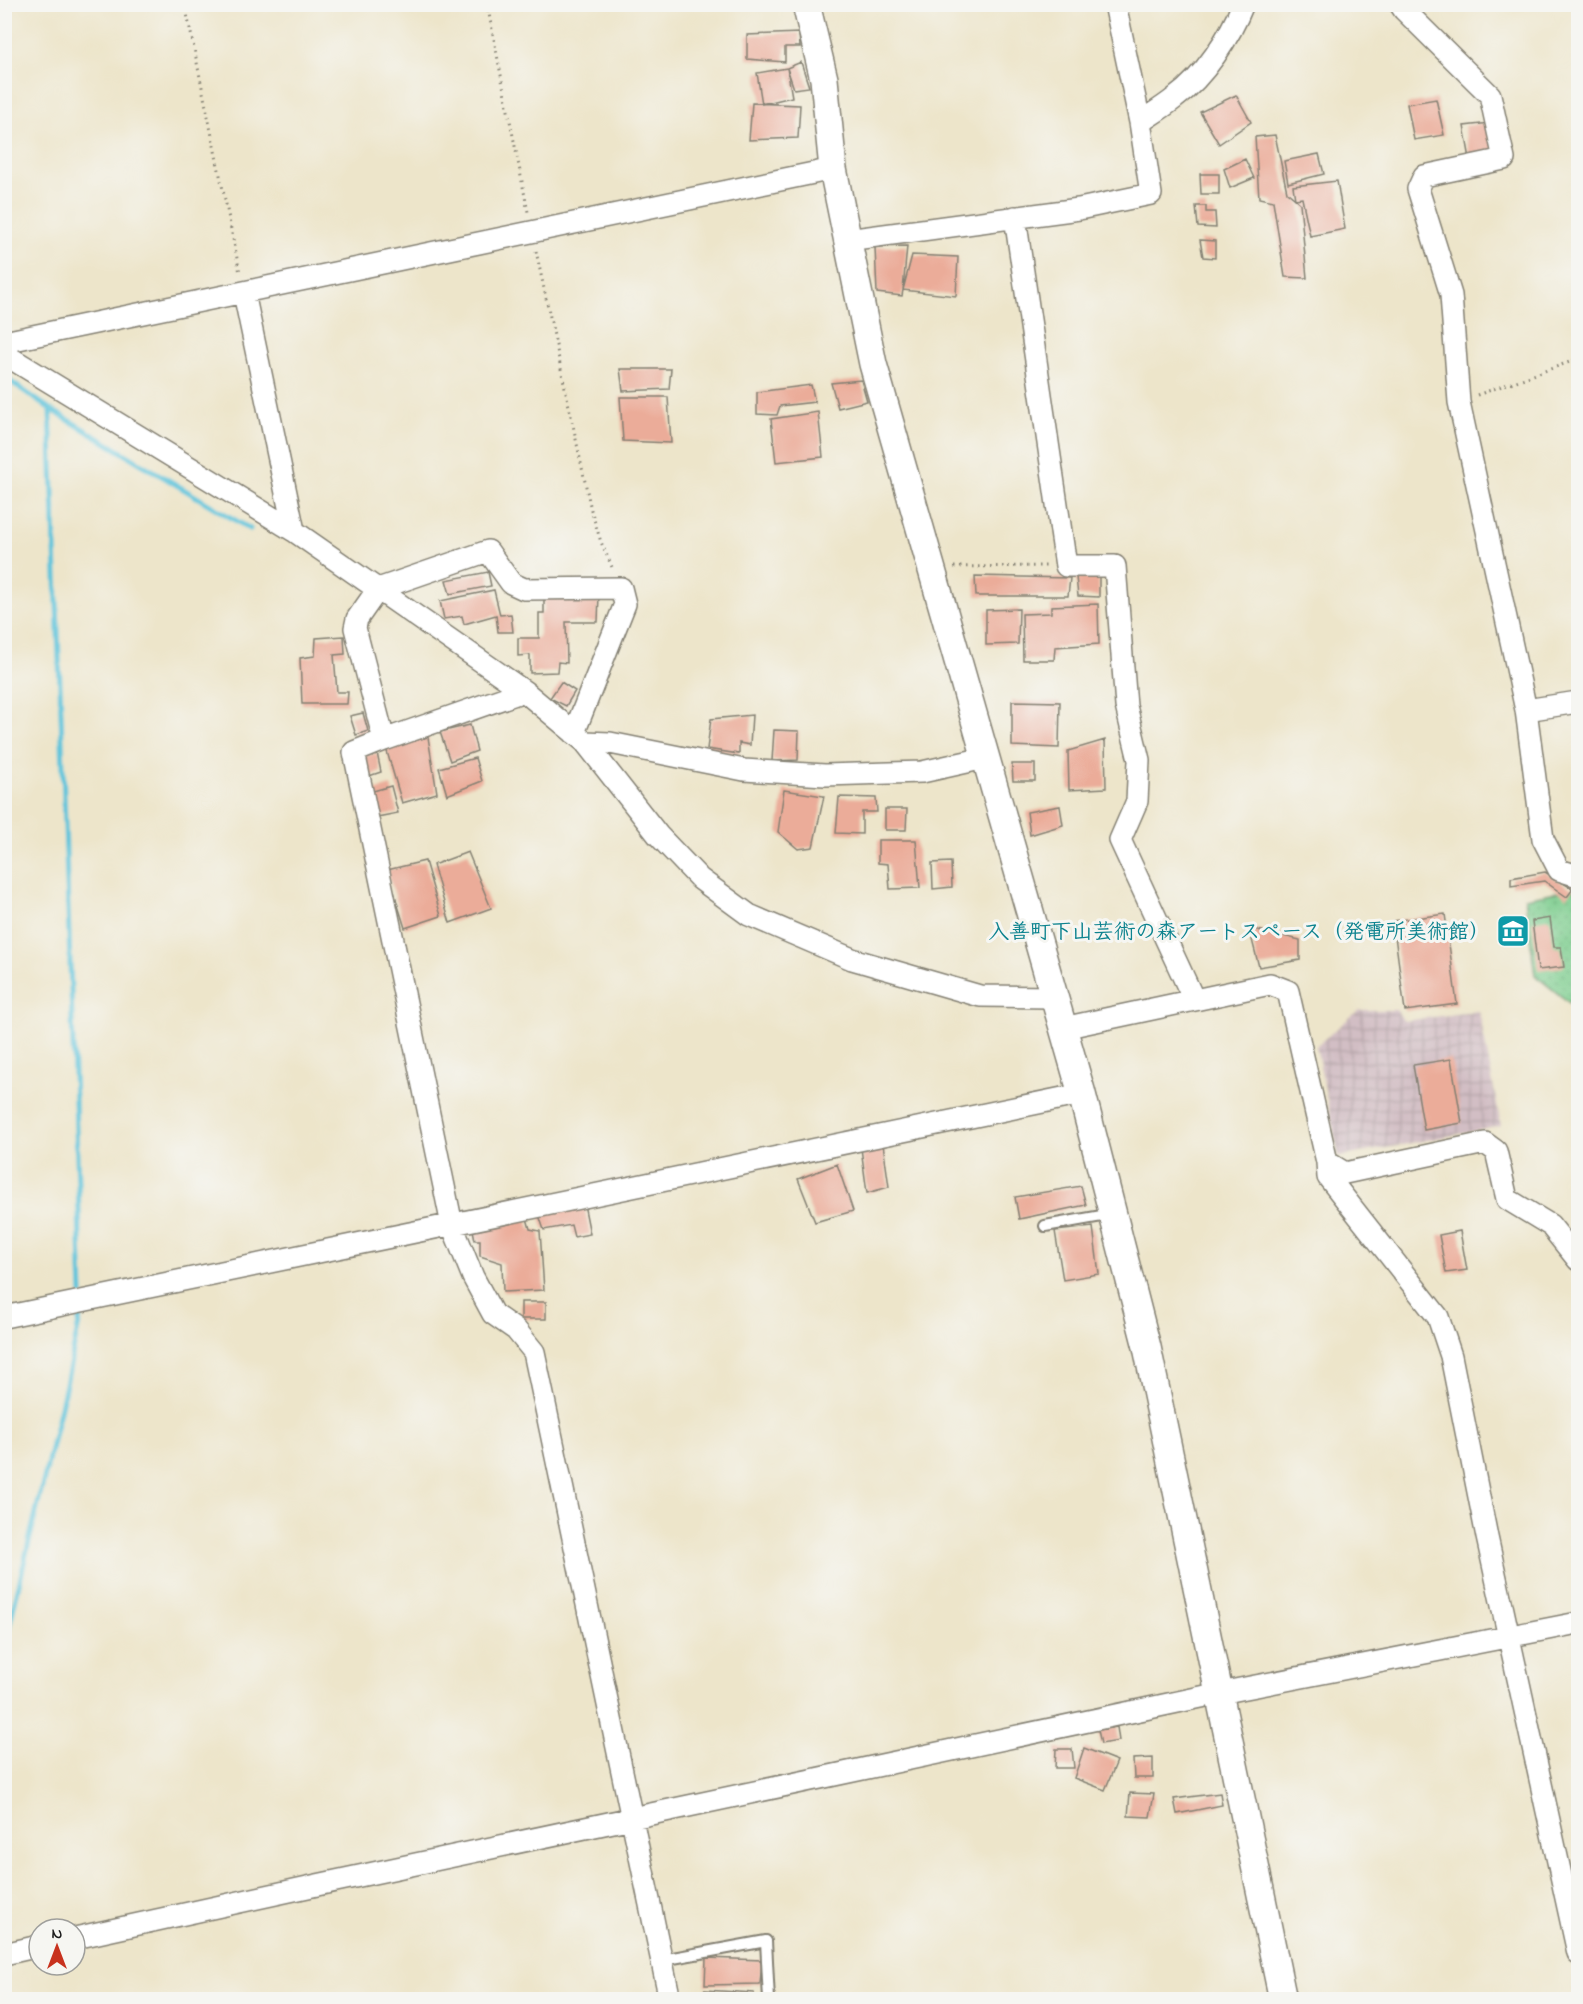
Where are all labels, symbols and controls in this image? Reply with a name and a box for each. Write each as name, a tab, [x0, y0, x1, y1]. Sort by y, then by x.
museum icon: 入善町下山芸術の森アートスペース（発電所美術館）	[1495, 913, 1531, 949]
place label: 入善町下山芸術の森アートスペース（発電所美術館）	[988, 918, 1490, 948]
north arrow	[27, 1917, 87, 1977]
text: N	[52, 1922, 63, 1946]

